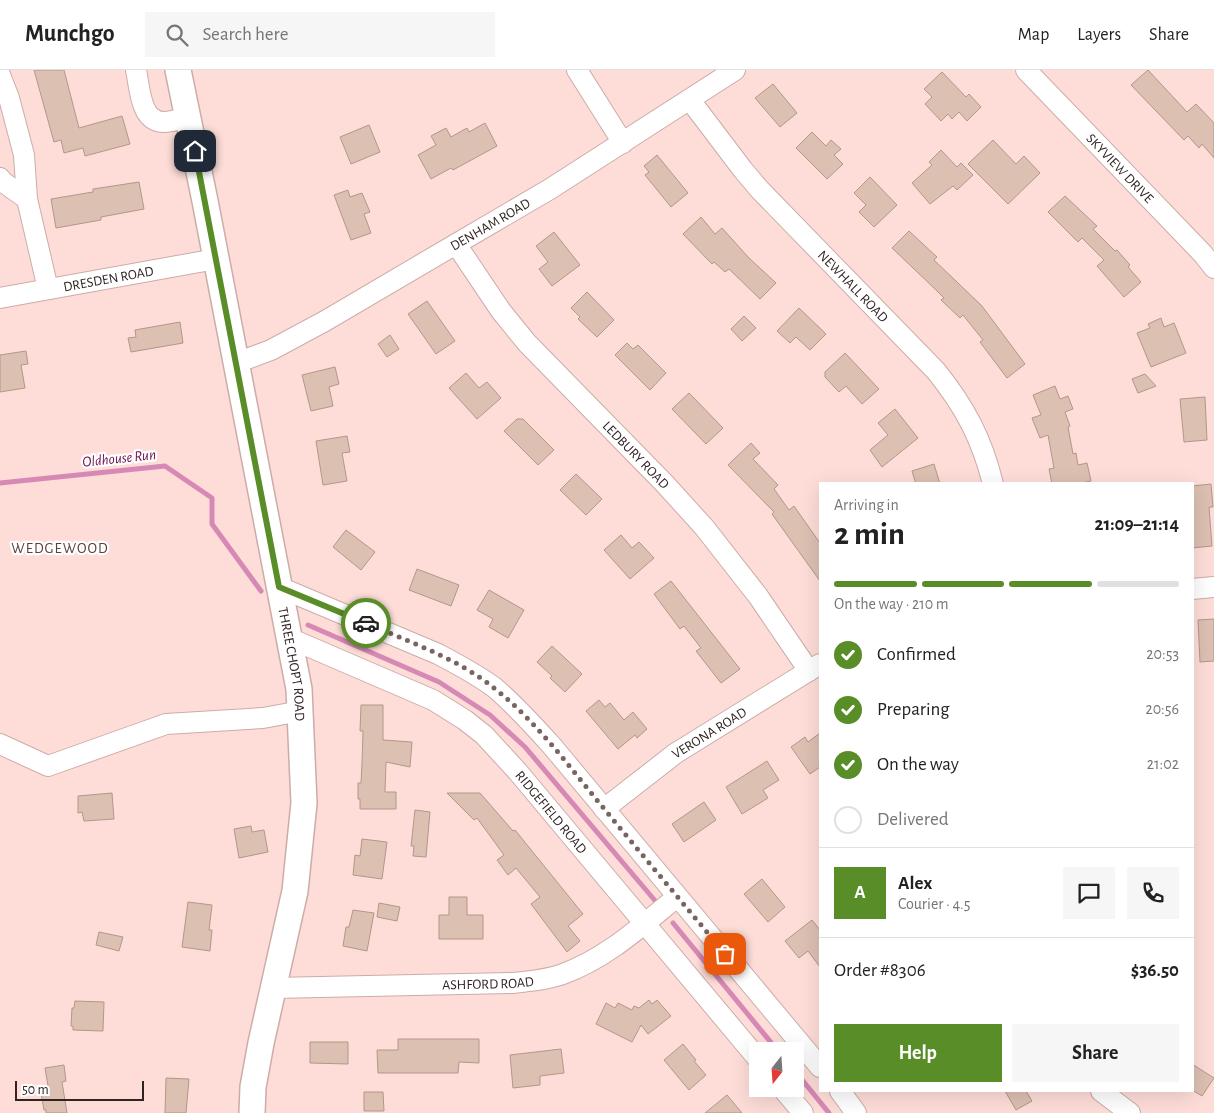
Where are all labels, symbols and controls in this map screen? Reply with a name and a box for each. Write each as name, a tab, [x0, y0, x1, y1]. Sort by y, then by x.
search box	[145, 12, 495, 57]
icon: search	[163, 21, 191, 49]
text: Munchgo	[25, 22, 115, 46]
text: Search here	[203, 25, 288, 44]
text: Map	[1018, 26, 1049, 44]
text: Layers	[1077, 26, 1121, 44]
text: Share	[1149, 26, 1189, 44]
pin	[174, 130, 216, 172]
street label: SKYVIEW DRIVE	[1083, 131, 1156, 206]
icon: home	[181, 137, 209, 165]
street label: DENHAM ROAD	[448, 196, 533, 254]
street label: NEWHALL ROAD	[815, 248, 890, 325]
street label: DRESDEN ROAD	[62, 264, 155, 294]
street label: LEDBURY ROAD	[599, 419, 671, 492]
water label: Oldhouse Run	[81, 447, 157, 470]
text: Arriving in	[834, 497, 899, 513]
text: 21:09–21:14	[1094, 515, 1179, 534]
text: 2 min	[834, 518, 905, 550]
district label: WEDGEWOOD	[11, 541, 109, 556]
text: On the way · 210 m	[834, 596, 949, 612]
courier	[341, 598, 391, 648]
street label: THREE CHOPT ROAD	[275, 606, 306, 721]
icon: car	[352, 609, 380, 637]
icon: check	[834, 641, 862, 669]
text: Confirmed	[877, 645, 956, 664]
text: 20:53	[1146, 646, 1179, 662]
icon: check	[834, 696, 862, 724]
text: Preparing	[877, 700, 950, 719]
text: 20:56	[1145, 701, 1179, 717]
street label: VERONA ROAD	[670, 705, 749, 762]
icon: check	[834, 751, 862, 779]
text: On the way	[877, 755, 959, 774]
text: 21:02	[1147, 756, 1179, 772]
street label: RIDGEFIELD ROAD	[512, 769, 589, 857]
text: Delivered	[877, 810, 949, 829]
button: chat	[1063, 867, 1115, 919]
button: phone	[1127, 867, 1179, 919]
text: Alex	[898, 874, 932, 893]
text: A	[854, 883, 866, 902]
text: Courier · 4.5	[898, 896, 970, 912]
pin	[704, 933, 746, 975]
icon: bag	[711, 940, 739, 968]
text: Order #8306	[834, 961, 926, 980]
text: $36.50	[1131, 961, 1179, 980]
street label: ASHFORD ROAD	[442, 975, 535, 992]
button: Help	[834, 1024, 1002, 1082]
button: Share	[1012, 1024, 1179, 1082]
north arrow	[749, 1042, 804, 1098]
map controls	[749, 1042, 804, 1097]
scale bar	[15, 1078, 144, 1101]
text: 50 m	[22, 1083, 49, 1097]

